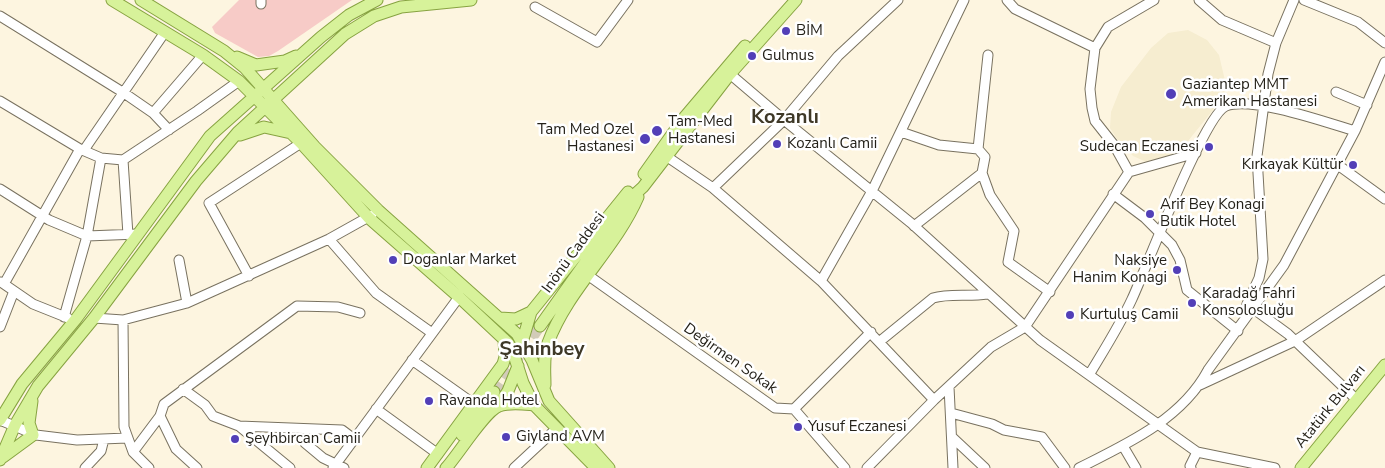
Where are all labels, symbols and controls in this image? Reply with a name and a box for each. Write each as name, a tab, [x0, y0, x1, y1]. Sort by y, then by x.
place label: BİM	[796, 22, 823, 40]
marker: BİM	[780, 25, 792, 37]
place label: Gulmus	[762, 47, 814, 65]
marker: Gulmus	[746, 50, 758, 62]
place label: Gaziantep MMT Amerikan Hastanesi	[1182, 76, 1317, 111]
marker: Gaziantep MMT Amerikan Hastanesi	[1164, 87, 1178, 101]
district label: Kozanlı	[751, 106, 819, 130]
place label: Tam-Med Hastanesi	[668, 113, 735, 148]
place label: Tam Med Ozel Hastanesi	[537, 121, 634, 156]
marker: Tam-Med Hastanesi	[650, 124, 664, 138]
marker: Tam Med Ozel Hastanesi	[638, 132, 652, 146]
place label: Kozanlı Camii	[787, 135, 877, 153]
marker: Kozanlı Camii	[771, 138, 783, 150]
place label: Sudecan Eczanesi	[1080, 138, 1199, 156]
marker: Sudecan Eczanesi	[1203, 141, 1215, 153]
place label: Kırkayak Kültür	[1242, 156, 1343, 174]
marker: Kırkayak Kültür	[1347, 159, 1359, 171]
place label: Arif Bey Konagi Butik Hotel	[1160, 196, 1265, 231]
marker: Arif Bey Konagi Butik Hotel	[1144, 208, 1156, 220]
street label: Inönü Caddesi	[539, 209, 609, 297]
place label: Doganlar Market	[403, 251, 516, 269]
place label: Naksiye Hanim Konagi	[1073, 252, 1167, 287]
marker: Doganlar Market	[387, 254, 399, 266]
marker: Naksiye Hanim Konagi	[1171, 264, 1183, 276]
place label: Karadağ Fahri Konsolosluğu	[1202, 285, 1295, 320]
marker: Karadağ Fahri Konsolosluğu	[1186, 297, 1198, 309]
place label: Kurtuluş Camii	[1080, 306, 1179, 324]
marker: Kurtuluş Camii	[1064, 309, 1076, 321]
street label: Değirmen Sokak	[680, 320, 780, 398]
district label: Şahinbey	[499, 338, 585, 362]
street label: Atatürk Bulvarı	[1292, 362, 1370, 452]
place label: Ravanda Hotel	[439, 392, 539, 410]
marker: Ravanda Hotel	[423, 395, 435, 407]
place label: Yusuf Eczanesi	[808, 418, 906, 436]
marker: Yusuf Eczanesi	[792, 421, 804, 433]
place label: Giyland AVM	[516, 428, 605, 446]
place label: Şeyhbircan Camii	[245, 430, 361, 448]
marker: Giyland AVM	[500, 431, 512, 443]
marker: Şeyhbircan Camii	[229, 433, 241, 445]

